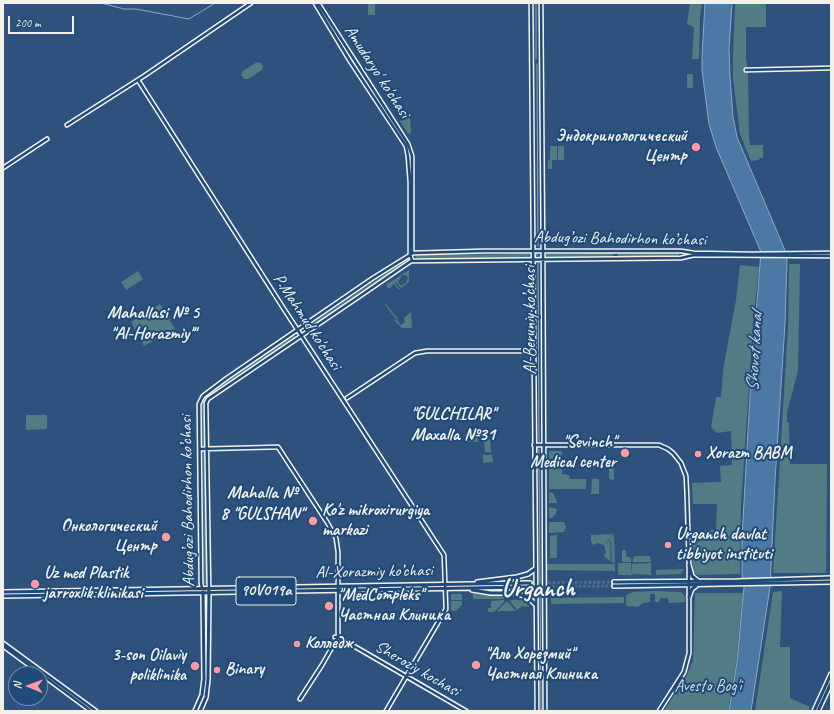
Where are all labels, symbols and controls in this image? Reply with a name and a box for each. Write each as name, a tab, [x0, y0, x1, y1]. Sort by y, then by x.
scale bar	[10, 8, 76, 34]
text: 200 m	[15, 15, 41, 31]
street label: Amudaryo' ko'chasi	[339, 22, 415, 122]
place label: Эндокринологический Центр	[556, 127, 687, 167]
marker: Эндокринологический Центр	[690, 141, 702, 153]
street label: Abdug’ozi Bahodirhon ko’chasi	[534, 227, 706, 251]
street label: Al-Beruniy ko’chasi	[521, 266, 541, 374]
street label: P.Mahmud ko'chasi	[268, 270, 346, 374]
district label: Mahallasi № 5 "Аl-Horazmiy'"	[107, 302, 199, 344]
water label: Shovot kanal	[742, 312, 768, 392]
district label: "GULCHILAR" Maxalla №31	[411, 403, 495, 446]
street label: Abdug’ozi Bahodirhon ko’chasi	[176, 415, 200, 587]
place label: "Sevinch" Medical center	[530, 433, 616, 473]
place label: Xorazm BABM	[706, 444, 792, 464]
marker: "Sevinch" Medical center	[619, 447, 631, 459]
marker: Xorazm BABM	[693, 449, 703, 459]
district label: Mahalla № 8 "GULSHAN"	[220, 482, 304, 524]
place label: Ko'z mikroxirurgiya markazi	[322, 501, 429, 541]
marker: Ko'z mikroxirurgiya markazi	[307, 515, 319, 527]
place label: Онкологический Центр	[61, 517, 157, 557]
place label: Urganch davlat tibbiyot instituti	[676, 525, 772, 565]
marker: Онкологический Центр	[160, 531, 172, 543]
marker: Urganch davlat tibbiyot instituti	[663, 540, 673, 550]
street label: Al-Xorazmiy ko’chasi	[315, 561, 433, 583]
place label: Uz med Plastik jarroxlik klinikasi	[44, 564, 143, 604]
district label: Urganch	[501, 574, 575, 604]
road number: 90V019a	[236, 577, 296, 605]
marker: Uz med Plastik jarroxlik klinikasi	[29, 578, 41, 590]
place label: "MedCompleks" Частная Клиника	[338, 586, 450, 626]
marker: "MedCompleks" Частная Клиника	[323, 600, 335, 612]
place label: Колледж	[305, 634, 353, 654]
street label: Sheroziy kochasi	[371, 637, 463, 701]
marker: Колледж	[292, 639, 302, 649]
place label: "Аль Хорезмий" Частная Клиника	[485, 645, 597, 685]
place label: 3-son Oilaviy poliklinika	[112, 646, 186, 686]
marker: "Аль Хорезмий" Частная Клиника	[470, 659, 482, 671]
marker: 3-son Oilaviy poliklinika	[189, 660, 201, 672]
place label: Binary	[225, 660, 264, 680]
marker: Binary	[212, 665, 222, 675]
north arrow	[8, 666, 48, 706]
park label: Avesto Bog'i	[674, 677, 742, 697]
text: N	[10, 682, 24, 689]

